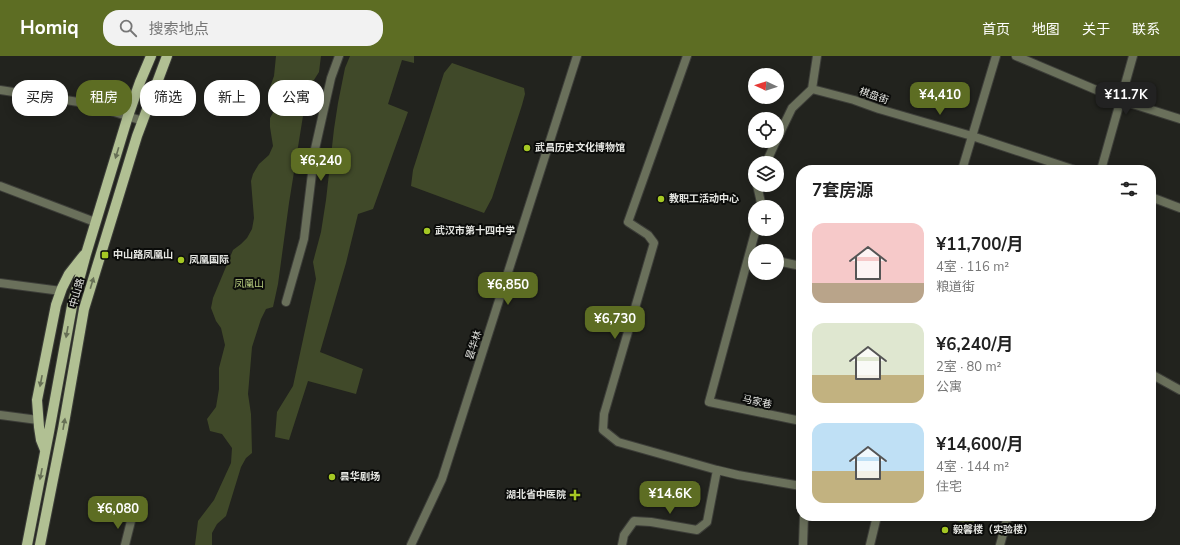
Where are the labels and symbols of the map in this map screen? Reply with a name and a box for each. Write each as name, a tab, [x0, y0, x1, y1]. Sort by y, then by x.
north arrow	[748, 68, 784, 104]
pin: ¥4,410	[907, 82, 973, 116]
pin: ¥11.7K	[1093, 82, 1159, 116]
street label: 棋盘街	[858, 84, 890, 108]
place label: 武昌历史文化博物馆	[535, 141, 625, 155]
marker: 武昌历史文化博物馆	[522, 143, 532, 153]
one-way arrow	[114, 147, 120, 159]
pin: ¥6,240	[288, 148, 354, 182]
place label: 教职工活动中心	[669, 192, 739, 206]
marker: 教职工活动中心	[656, 194, 666, 204]
place label: 武汉市第十四中学	[435, 224, 515, 238]
marker: 武汉市第十四中学	[422, 226, 432, 236]
place label: 中山路凤凰山	[113, 248, 173, 262]
marker: 中山路凤凰山	[100, 250, 110, 260]
place label: 凤凰国际	[189, 253, 229, 267]
marker: 凤凰国际	[176, 255, 186, 265]
pin: ¥6,850	[475, 272, 541, 306]
street label: 中山路	[66, 277, 88, 309]
one-way arrow	[89, 277, 95, 289]
park label: 凤凰山	[234, 277, 264, 291]
pin: ¥6,730	[582, 306, 648, 340]
one-way arrow	[64, 326, 70, 338]
street label: 昙华林	[463, 329, 485, 361]
one-way arrow	[38, 374, 44, 387]
street label: 马家巷	[741, 392, 773, 412]
one-way arrow	[61, 418, 67, 430]
one-way arrow	[38, 468, 44, 480]
place label: 昙华剧场	[340, 470, 380, 484]
marker: 昙华剧场	[327, 472, 337, 482]
pin: ¥14.6K	[637, 481, 703, 515]
place label: 湖北省中医院	[506, 488, 566, 502]
marker: 湖北省中医院	[569, 489, 581, 501]
pin: ¥6,080	[85, 496, 151, 530]
place label: 毅馨楼（实验楼）	[953, 523, 1033, 537]
marker: 毅馨楼（实验楼）	[940, 525, 950, 535]

